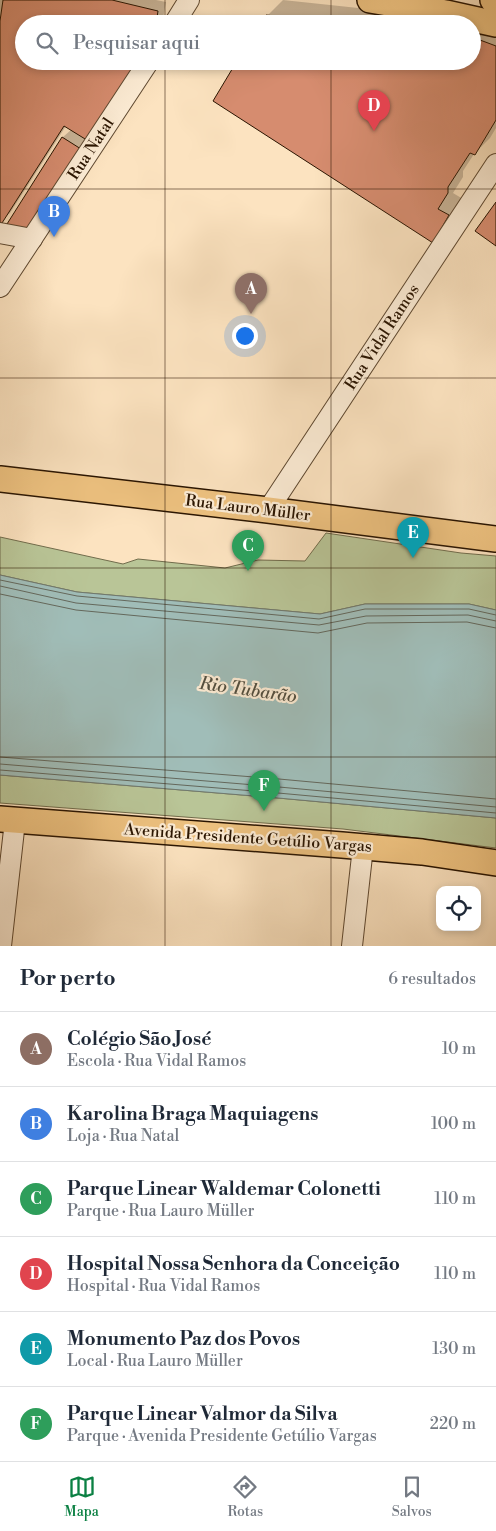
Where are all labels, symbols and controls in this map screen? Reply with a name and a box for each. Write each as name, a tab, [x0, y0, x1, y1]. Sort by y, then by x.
search box	[15, 15, 481, 70]
icon: search	[33, 29, 61, 57]
text: Pesquisar aqui	[73, 31, 200, 55]
pin: D	[358, 90, 390, 131]
street label: Rua Natal	[64, 114, 119, 184]
pin: B	[38, 196, 70, 237]
pin: A	[235, 273, 267, 314]
street label: Rua Vidal Ramos	[340, 280, 424, 394]
your location	[232, 323, 258, 349]
street label: Rua Lauro Müller	[184, 490, 312, 526]
pin: E	[397, 517, 429, 558]
pin: C	[232, 530, 264, 571]
water label: Rio Tubarão	[197, 672, 298, 708]
pin: F	[248, 770, 280, 811]
street label: Avenida Presidente Getúlio Vargas	[122, 819, 373, 857]
map controls	[436, 886, 481, 931]
button: locate	[436, 886, 481, 931]
text: Por perto	[20, 966, 116, 992]
text: 6 resultados	[388, 969, 476, 989]
text: Colégio São José	[67, 1027, 211, 1051]
text: A	[30, 1039, 42, 1059]
text: 10 m	[442, 1039, 476, 1059]
text: Escola · Rua Vidal Ramos	[67, 1051, 246, 1071]
text: Karolina Braga Maquiagens	[67, 1102, 318, 1126]
text: B	[30, 1114, 42, 1134]
text: 100 m	[431, 1114, 476, 1134]
text: Loja · Rua Natal	[67, 1126, 179, 1146]
text: Parque Linear Waldemar Colonetti	[67, 1177, 381, 1201]
text: C	[30, 1189, 42, 1209]
text: 110 m	[434, 1189, 476, 1209]
text: Parque · Rua Lauro Müller	[67, 1201, 254, 1221]
text: Hospital Nossa Senhora da Conceição	[67, 1252, 400, 1276]
text: D	[30, 1264, 42, 1284]
text: 110 m	[434, 1264, 476, 1284]
text: Hospital · Rua Vidal Ramos	[67, 1276, 260, 1296]
text: Monumento Paz dos Povos	[67, 1327, 300, 1351]
text: E	[30, 1339, 42, 1359]
text: 130 m	[432, 1339, 476, 1359]
text: Local · Rua Lauro Müller	[67, 1351, 243, 1371]
text: Parque Linear Valmor da Silva	[67, 1402, 337, 1426]
text: F	[30, 1414, 42, 1434]
text: 220 m	[430, 1414, 476, 1434]
text: Parque · Avenida Presidente Getúlio Vargas	[67, 1426, 377, 1446]
tab: Mapa	[64, 1473, 99, 1521]
tab: Rotas	[227, 1473, 263, 1521]
tab: Salvos	[392, 1473, 432, 1521]

